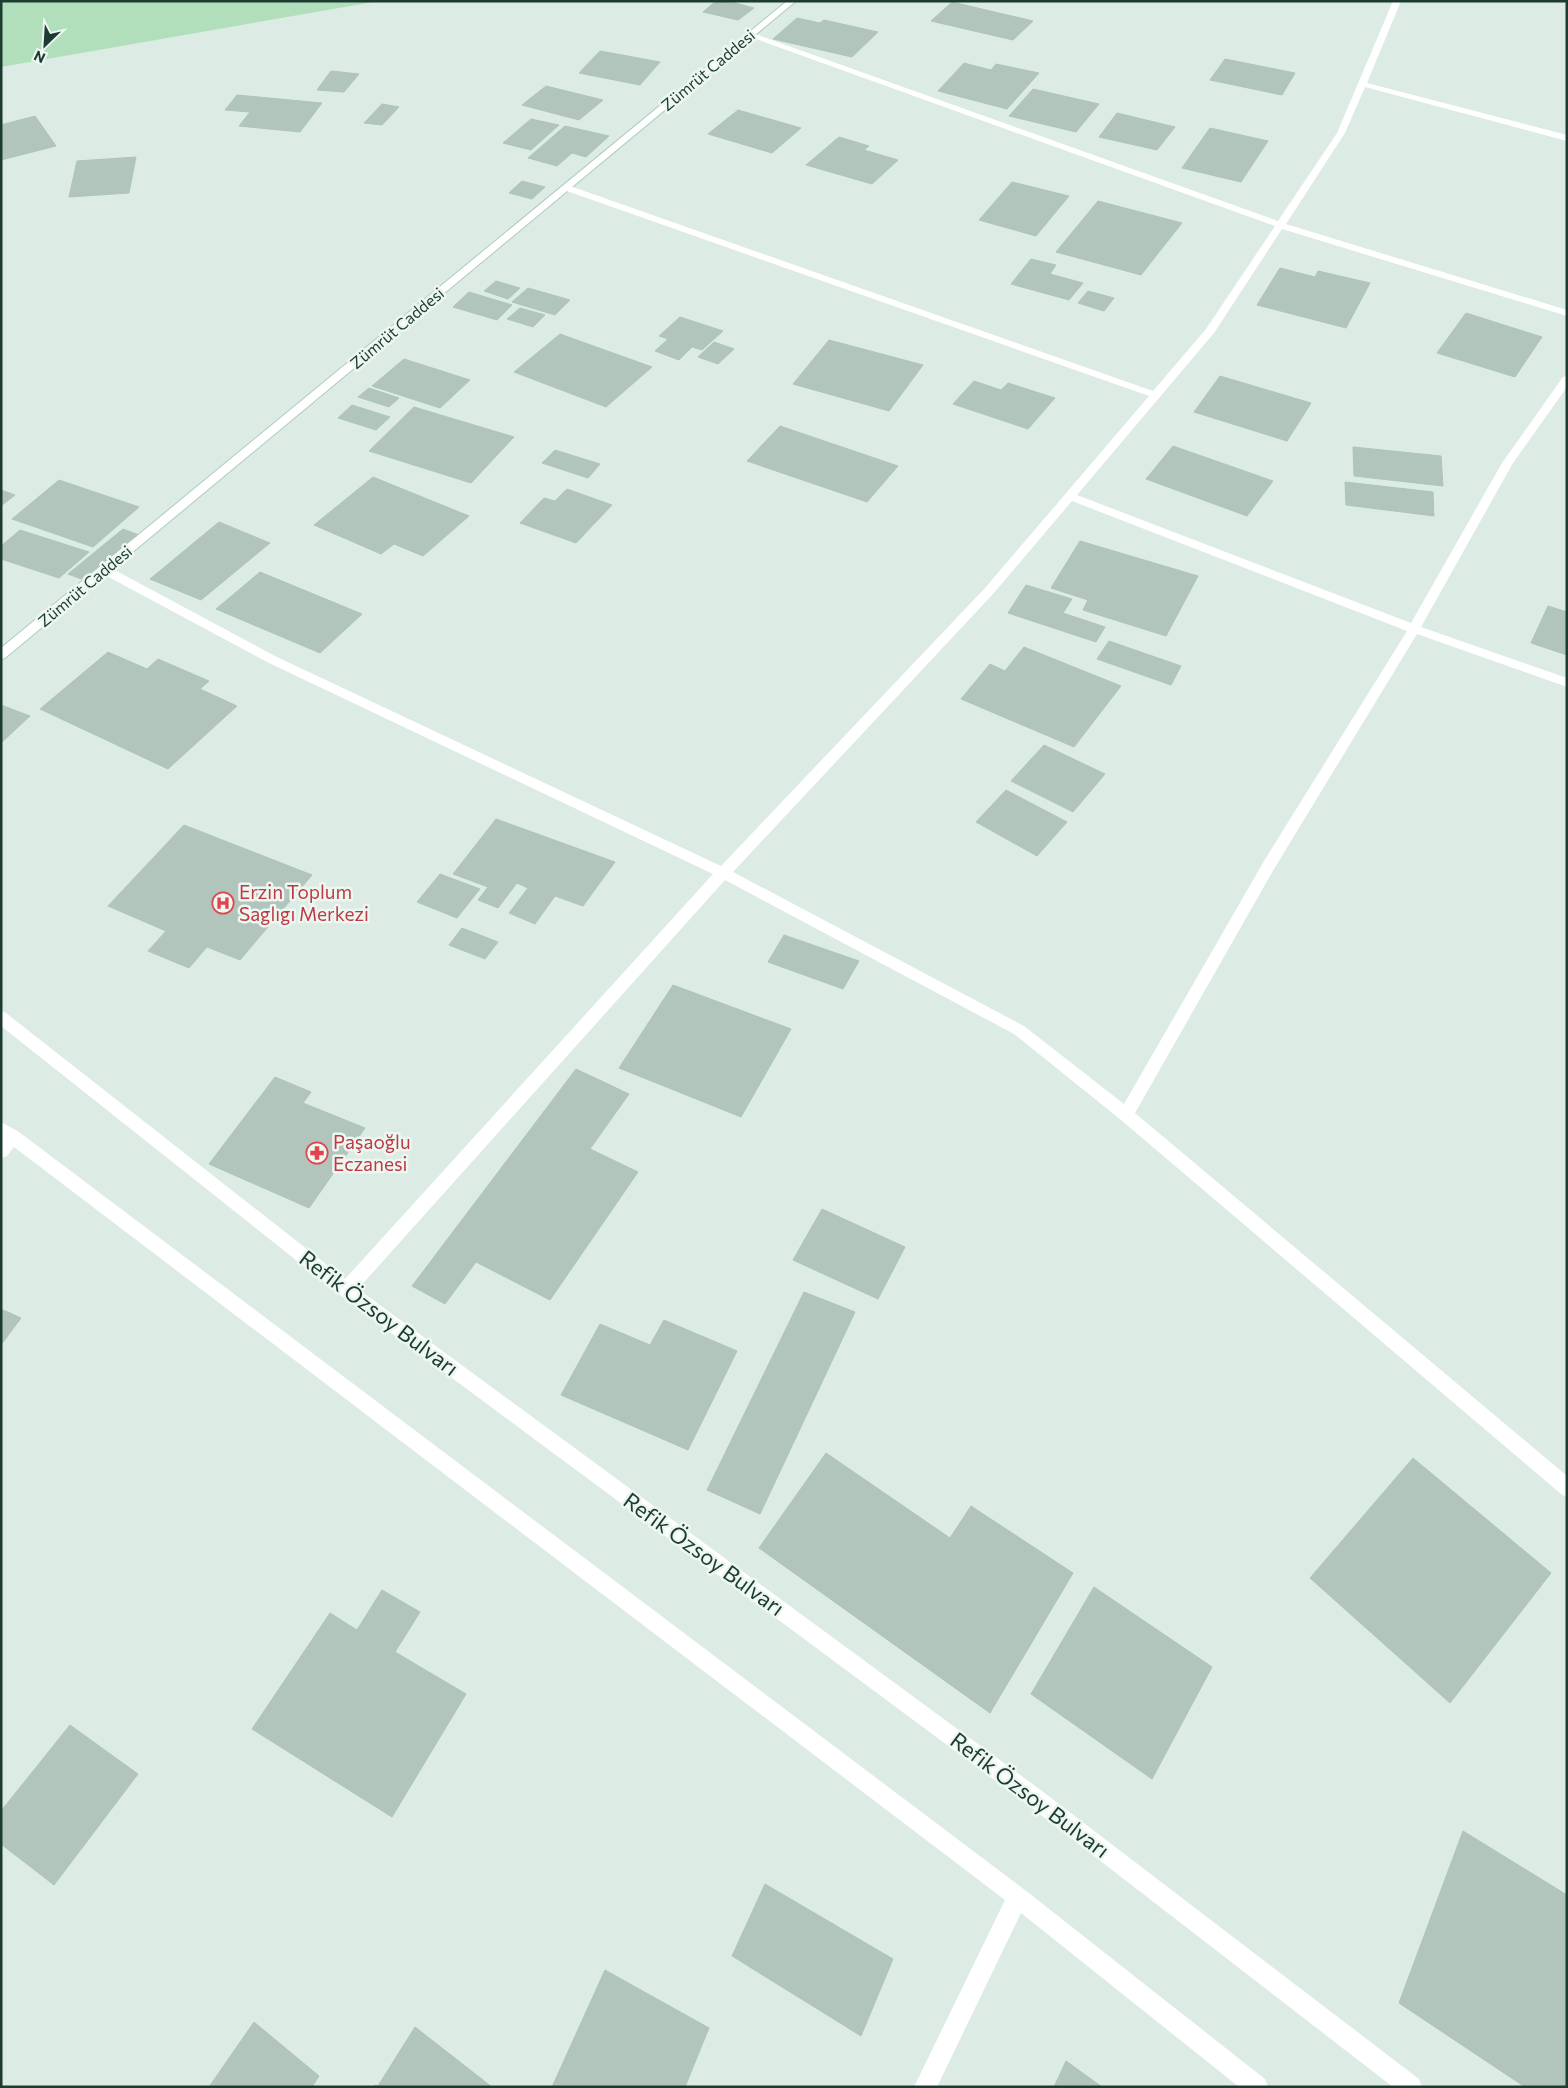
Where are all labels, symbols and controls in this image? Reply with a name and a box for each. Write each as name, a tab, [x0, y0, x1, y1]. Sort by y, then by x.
north arrow	[20, 20, 70, 70]
street label: Zümrüt Caddesi	[657, 25, 758, 114]
text: N	[31, 47, 48, 67]
street label: Zümrüt Caddesi	[346, 283, 447, 372]
street label: Zümrüt Caddesi	[34, 541, 135, 630]
place label: Erzin Toplum Saglıgı Merkezi	[239, 880, 369, 925]
hospital icon: Erzin Toplum Saglıgı Merkezi	[211, 891, 235, 915]
place label: Paşaoğlu Eczanesi	[333, 1130, 411, 1175]
pharmacy icon: Paşaoğlu Eczanesi	[305, 1141, 329, 1165]
street label: Refik Özsoy Bulvarı	[294, 1244, 464, 1381]
street label: Refik Özsoy Bulvarı	[619, 1486, 790, 1621]
street label: Refik Özsoy Bulvarı	[945, 1726, 1115, 1863]

